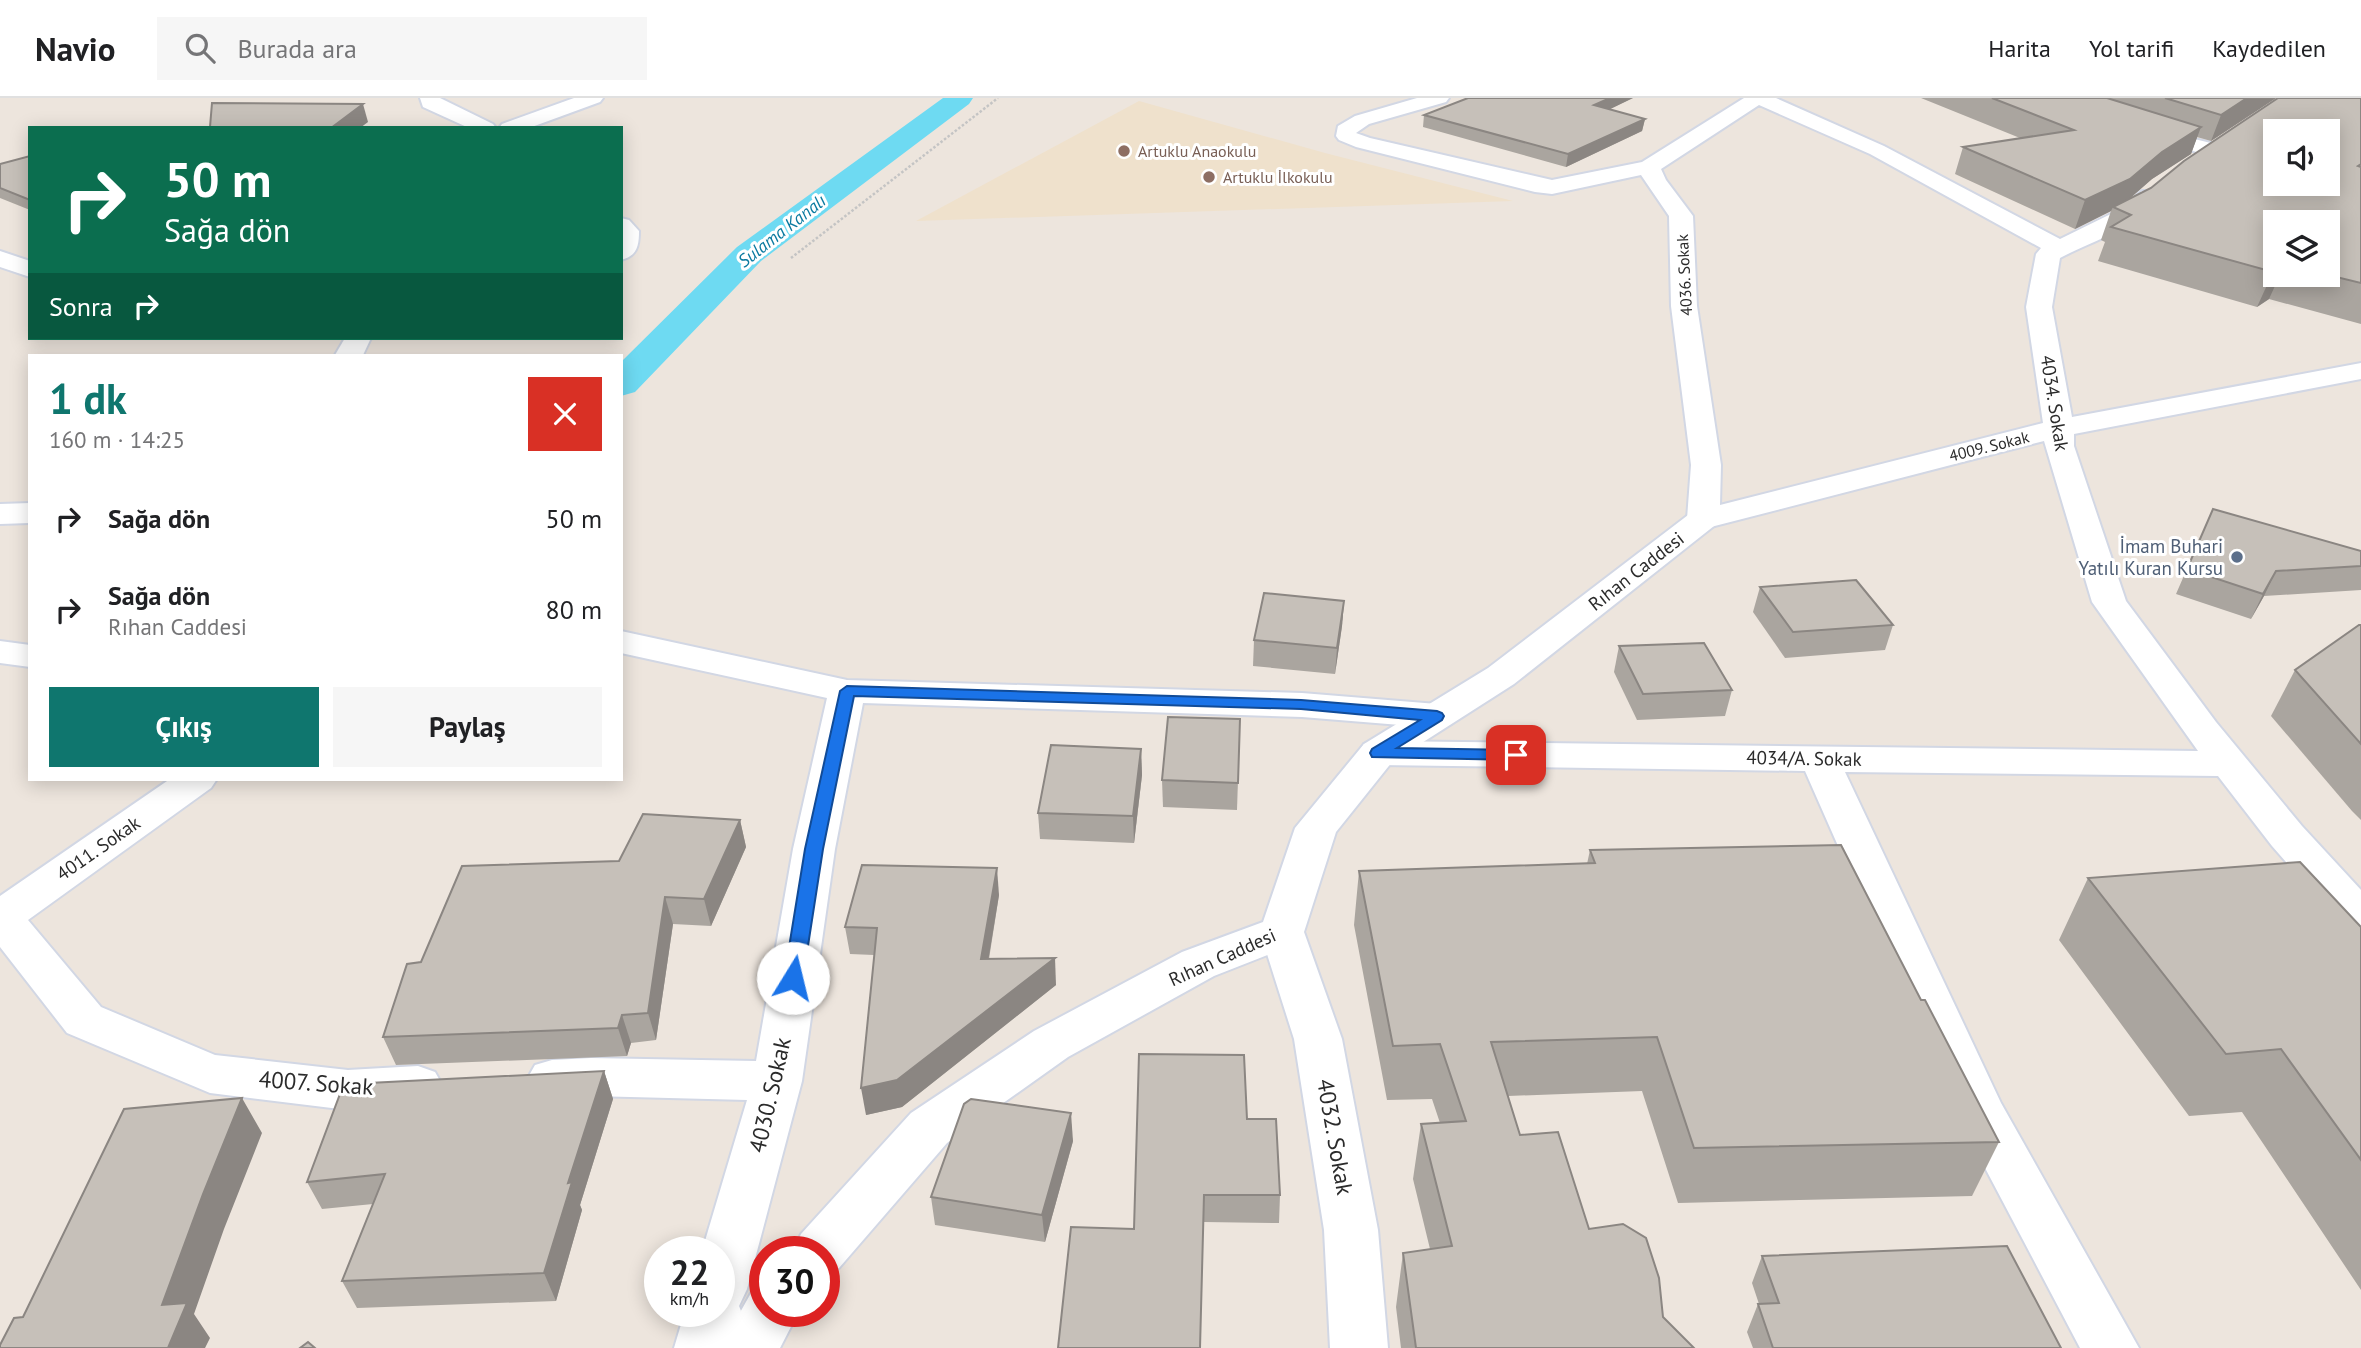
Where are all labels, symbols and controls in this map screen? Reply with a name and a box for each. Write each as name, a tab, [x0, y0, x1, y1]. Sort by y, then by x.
search box	[157, 17, 647, 80]
text: Navio	[35, 27, 115, 70]
icon: search	[181, 29, 219, 67]
text: Burada ara	[237, 32, 357, 65]
text: Harita	[1988, 33, 2051, 64]
text: Yol tarifi	[2089, 33, 2174, 64]
text: Kaydedilen	[2212, 33, 2326, 64]
map controls	[2263, 119, 2340, 287]
button: sound	[2263, 119, 2340, 196]
place label: Artuklu Anaokulu	[1138, 141, 1256, 161]
marker: Artuklu Anaokulu	[1116, 143, 1132, 159]
text: 50 m	[164, 147, 271, 211]
icon: right	[49, 154, 140, 245]
place label: Artuklu İlkokulu	[1223, 167, 1333, 187]
marker: Artuklu İlkokulu	[1201, 169, 1217, 185]
water label: Sulama Kanalı	[733, 189, 831, 272]
text: Sağa dön	[164, 209, 290, 251]
button: layers	[2263, 210, 2340, 287]
street label: 4036. Sokak	[1672, 233, 1696, 316]
icon: right	[127, 287, 165, 325]
text: Sonra	[49, 290, 113, 323]
street label: 4034. Sokak	[2036, 353, 2074, 453]
text: 1 dk	[49, 371, 127, 426]
button: close	[528, 377, 602, 451]
text: 160 m · 14:25	[49, 425, 185, 454]
street label: 4009. Sokak	[1947, 426, 2031, 466]
icon: right	[49, 500, 87, 538]
text: Sağa dön	[108, 502, 210, 535]
text: 50 m	[546, 502, 602, 535]
street label: Rıhan Caddesi	[1583, 526, 1689, 616]
place label: İmam Buhari Yatılı Kuran Kursu	[2078, 534, 2223, 580]
marker: İmam Buhari Yatılı Kuran Kursu	[2229, 549, 2245, 565]
text: Sağa dön	[108, 579, 210, 612]
icon: right	[49, 591, 87, 629]
text: 80 m	[546, 593, 602, 626]
text: Rıhan Caddesi	[108, 612, 247, 641]
button: Çıkış	[49, 687, 319, 767]
button: Paylaş	[333, 687, 602, 767]
pin	[1486, 725, 1546, 785]
icon: arrive	[1497, 736, 1535, 774]
street label: 4034/A. Sokak	[1746, 745, 1862, 771]
street label: 4011. Sokak	[51, 810, 145, 886]
street label: Rıhan Caddesi	[1165, 923, 1279, 991]
position arrow	[756, 941, 830, 1015]
street label: 4030. Sokak	[742, 1034, 797, 1155]
street label: 4007. Sokak	[258, 1064, 374, 1101]
street label: 4032. Sokak	[1311, 1077, 1360, 1197]
speed limit sign: 30	[749, 1236, 840, 1327]
text: 22	[670, 1249, 709, 1295]
text: km/h	[670, 1287, 709, 1310]

